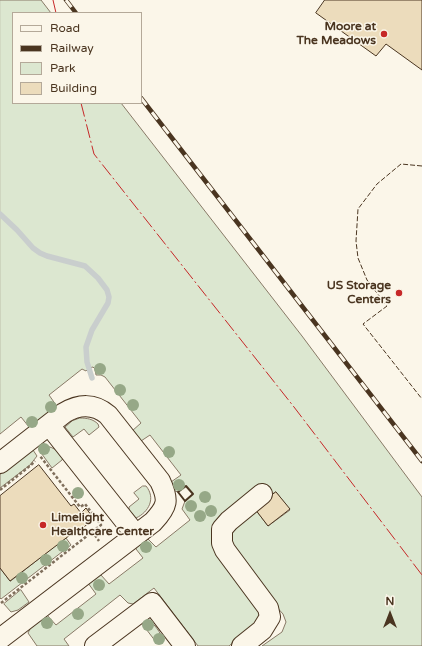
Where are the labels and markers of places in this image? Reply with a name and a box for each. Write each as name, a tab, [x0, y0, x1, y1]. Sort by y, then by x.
place label: Moore at The Meadows	[297, 20, 376, 48]
marker: Moore at The Meadows	[379, 29, 389, 39]
place label: US Storage Centers	[327, 279, 391, 307]
marker: US Storage Centers	[394, 288, 404, 298]
place label: Limelight Healthcare Center	[51, 511, 154, 539]
marker: Limelight Healthcare Center	[38, 520, 48, 530]

